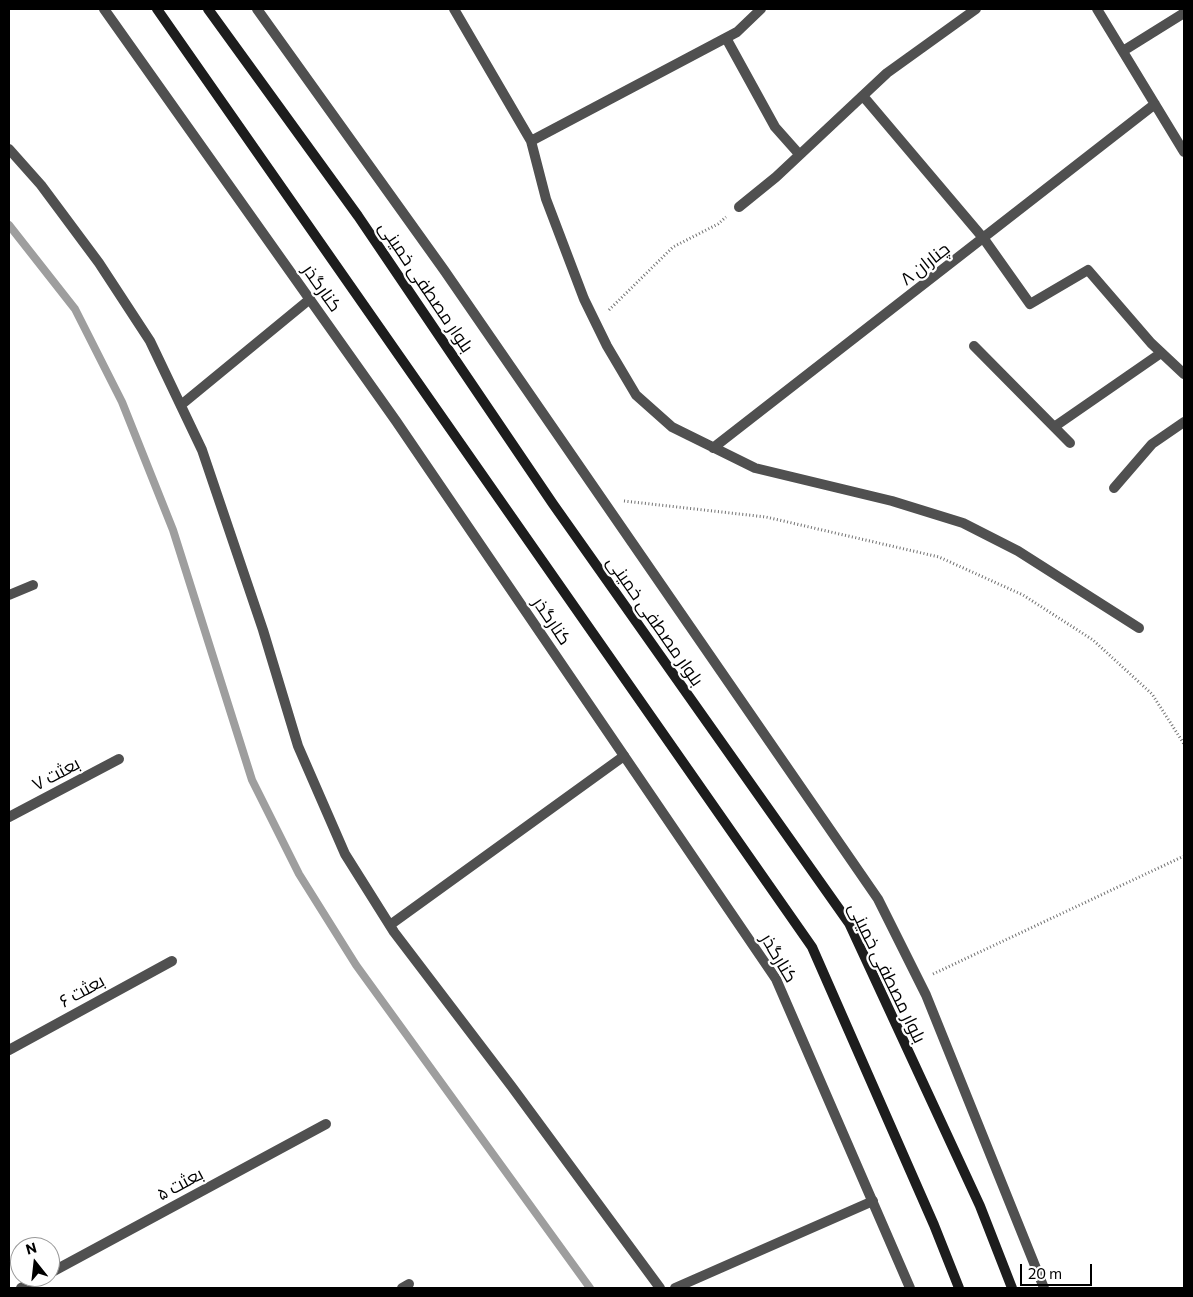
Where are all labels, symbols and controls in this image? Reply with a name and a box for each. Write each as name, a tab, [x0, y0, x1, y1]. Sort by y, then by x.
street label: بلوار مصطفی خمینی	[374, 217, 478, 357]
street label: چناران ۸	[896, 238, 954, 290]
street label: کنارگذر	[298, 260, 346, 316]
street label: بلوار مصطفی خمینی	[602, 552, 708, 690]
street label: کنارگذر	[528, 593, 576, 649]
street label: بعثت ۷	[28, 753, 84, 795]
street label: بلوار مصطفی خمینی	[844, 899, 930, 1047]
street label: کنارگذر	[756, 930, 802, 986]
street label: بعثت ۶	[56, 970, 108, 1012]
street label: بعثت ۵	[153, 1163, 207, 1205]
north arrow	[10, 1237, 60, 1287]
text: N	[24, 1238, 38, 1258]
scale bar	[1023, 1254, 1096, 1286]
text: 20 m	[1028, 1264, 1062, 1282]

